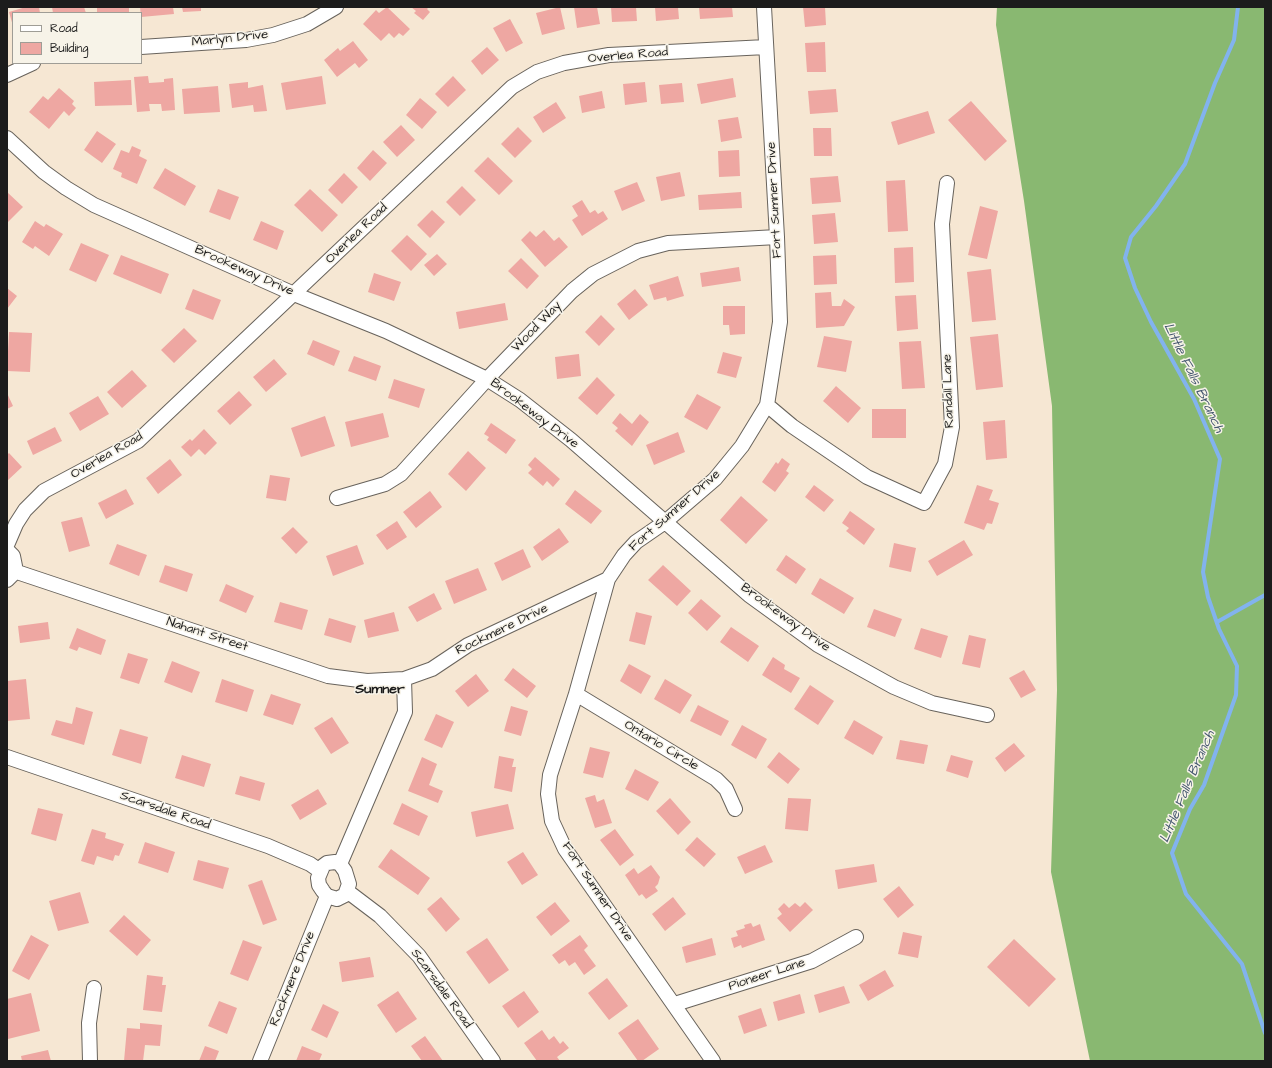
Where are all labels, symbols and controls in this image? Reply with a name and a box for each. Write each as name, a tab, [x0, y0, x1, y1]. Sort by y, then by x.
legend	[12, 12, 142, 64]
text: Road	[50, 20, 78, 37]
street label: Marlyn Drive	[191, 27, 269, 51]
text: Building	[50, 40, 88, 57]
street label: Overlea Road	[587, 45, 669, 67]
street label: Fort Sumner Drive	[764, 142, 786, 258]
street label: Overlea Road	[323, 200, 391, 268]
street label: Brookeway Drive	[192, 242, 296, 300]
street label: Wood Way	[509, 298, 565, 356]
water label: Little Falls Branch	[1159, 320, 1227, 436]
street label: Randall Lane	[940, 354, 958, 428]
street label: Brookeway Drive	[487, 376, 581, 452]
street label: Overlea Road	[68, 429, 146, 483]
street label: Fort Sumner Drive	[626, 467, 724, 555]
street label: Brookeway Drive	[737, 580, 833, 656]
street label: Rockmere Drive	[453, 601, 551, 659]
street label: Nahant Street	[164, 614, 250, 656]
district label: Sumner	[355, 682, 405, 698]
street label: Ontario Circle	[621, 718, 701, 774]
water label: Little Falls Branch	[1157, 729, 1219, 845]
street label: Scarsdale Road	[118, 788, 212, 834]
street label: Fort Sumner Drive	[558, 839, 636, 945]
street label: Rockmere Drive	[267, 929, 319, 1029]
street label: Scarsdale Road	[407, 946, 475, 1032]
street label: Pioneer Lane	[727, 955, 807, 995]

